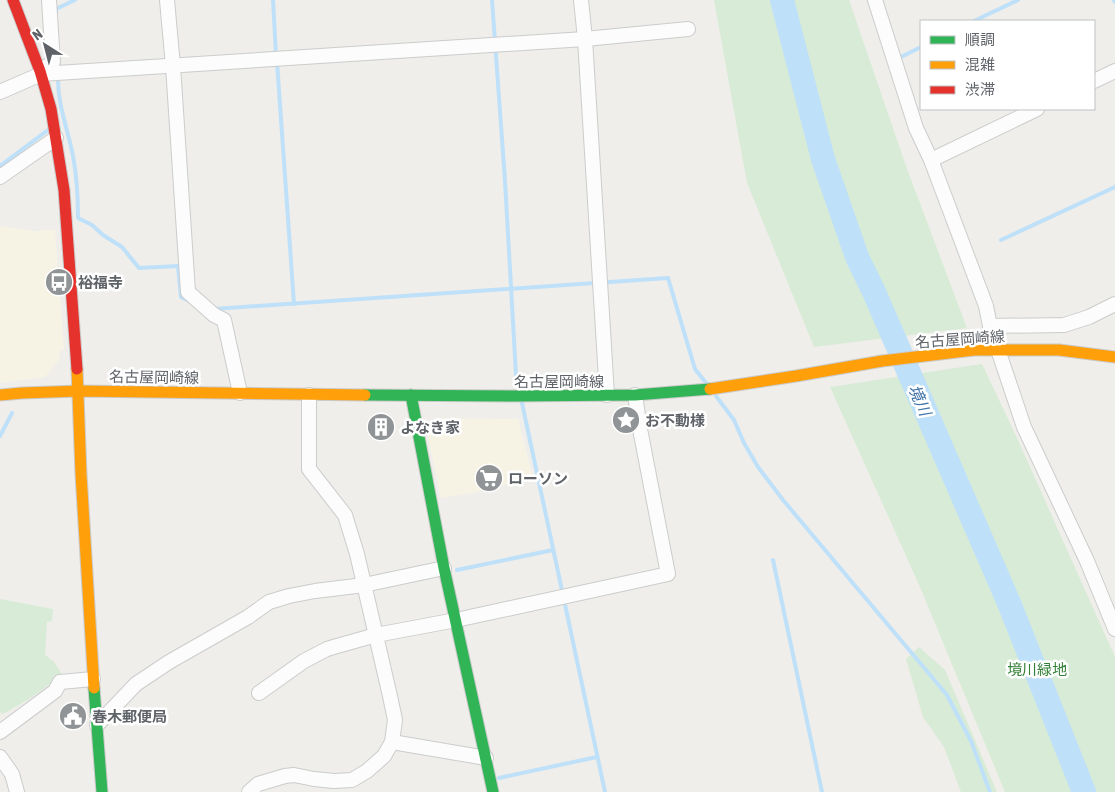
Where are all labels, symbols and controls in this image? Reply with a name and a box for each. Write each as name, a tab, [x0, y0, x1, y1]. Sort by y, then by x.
north arrow	[20, 20, 70, 70]
legend	[920, 20, 1095, 110]
text: N	[29, 26, 45, 43]
text: 順調	[965, 31, 995, 48]
text: 混雑	[965, 56, 995, 73]
text: 渋滞	[965, 81, 995, 98]
bus stop icon: 裕福寺	[44, 267, 74, 297]
place label: 裕福寺	[78, 274, 123, 291]
street label: 名古屋岡崎線	[915, 327, 1005, 351]
street label: 名古屋岡崎線	[109, 368, 199, 386]
street label: 名古屋岡崎線	[514, 373, 604, 390]
water label: 境川	[905, 382, 936, 420]
place icon: お不動様	[611, 405, 641, 435]
building icon: よなき家	[366, 412, 396, 442]
place label: お不動様	[645, 412, 705, 429]
place label: よなき家	[400, 419, 460, 436]
supermarket icon: ローソン	[474, 463, 504, 493]
place label: ローソン	[508, 470, 568, 487]
park label: 境川緑地	[1007, 661, 1067, 678]
public building icon: 春木郵便局	[58, 701, 88, 731]
place label: 春木郵便局	[92, 708, 167, 725]

